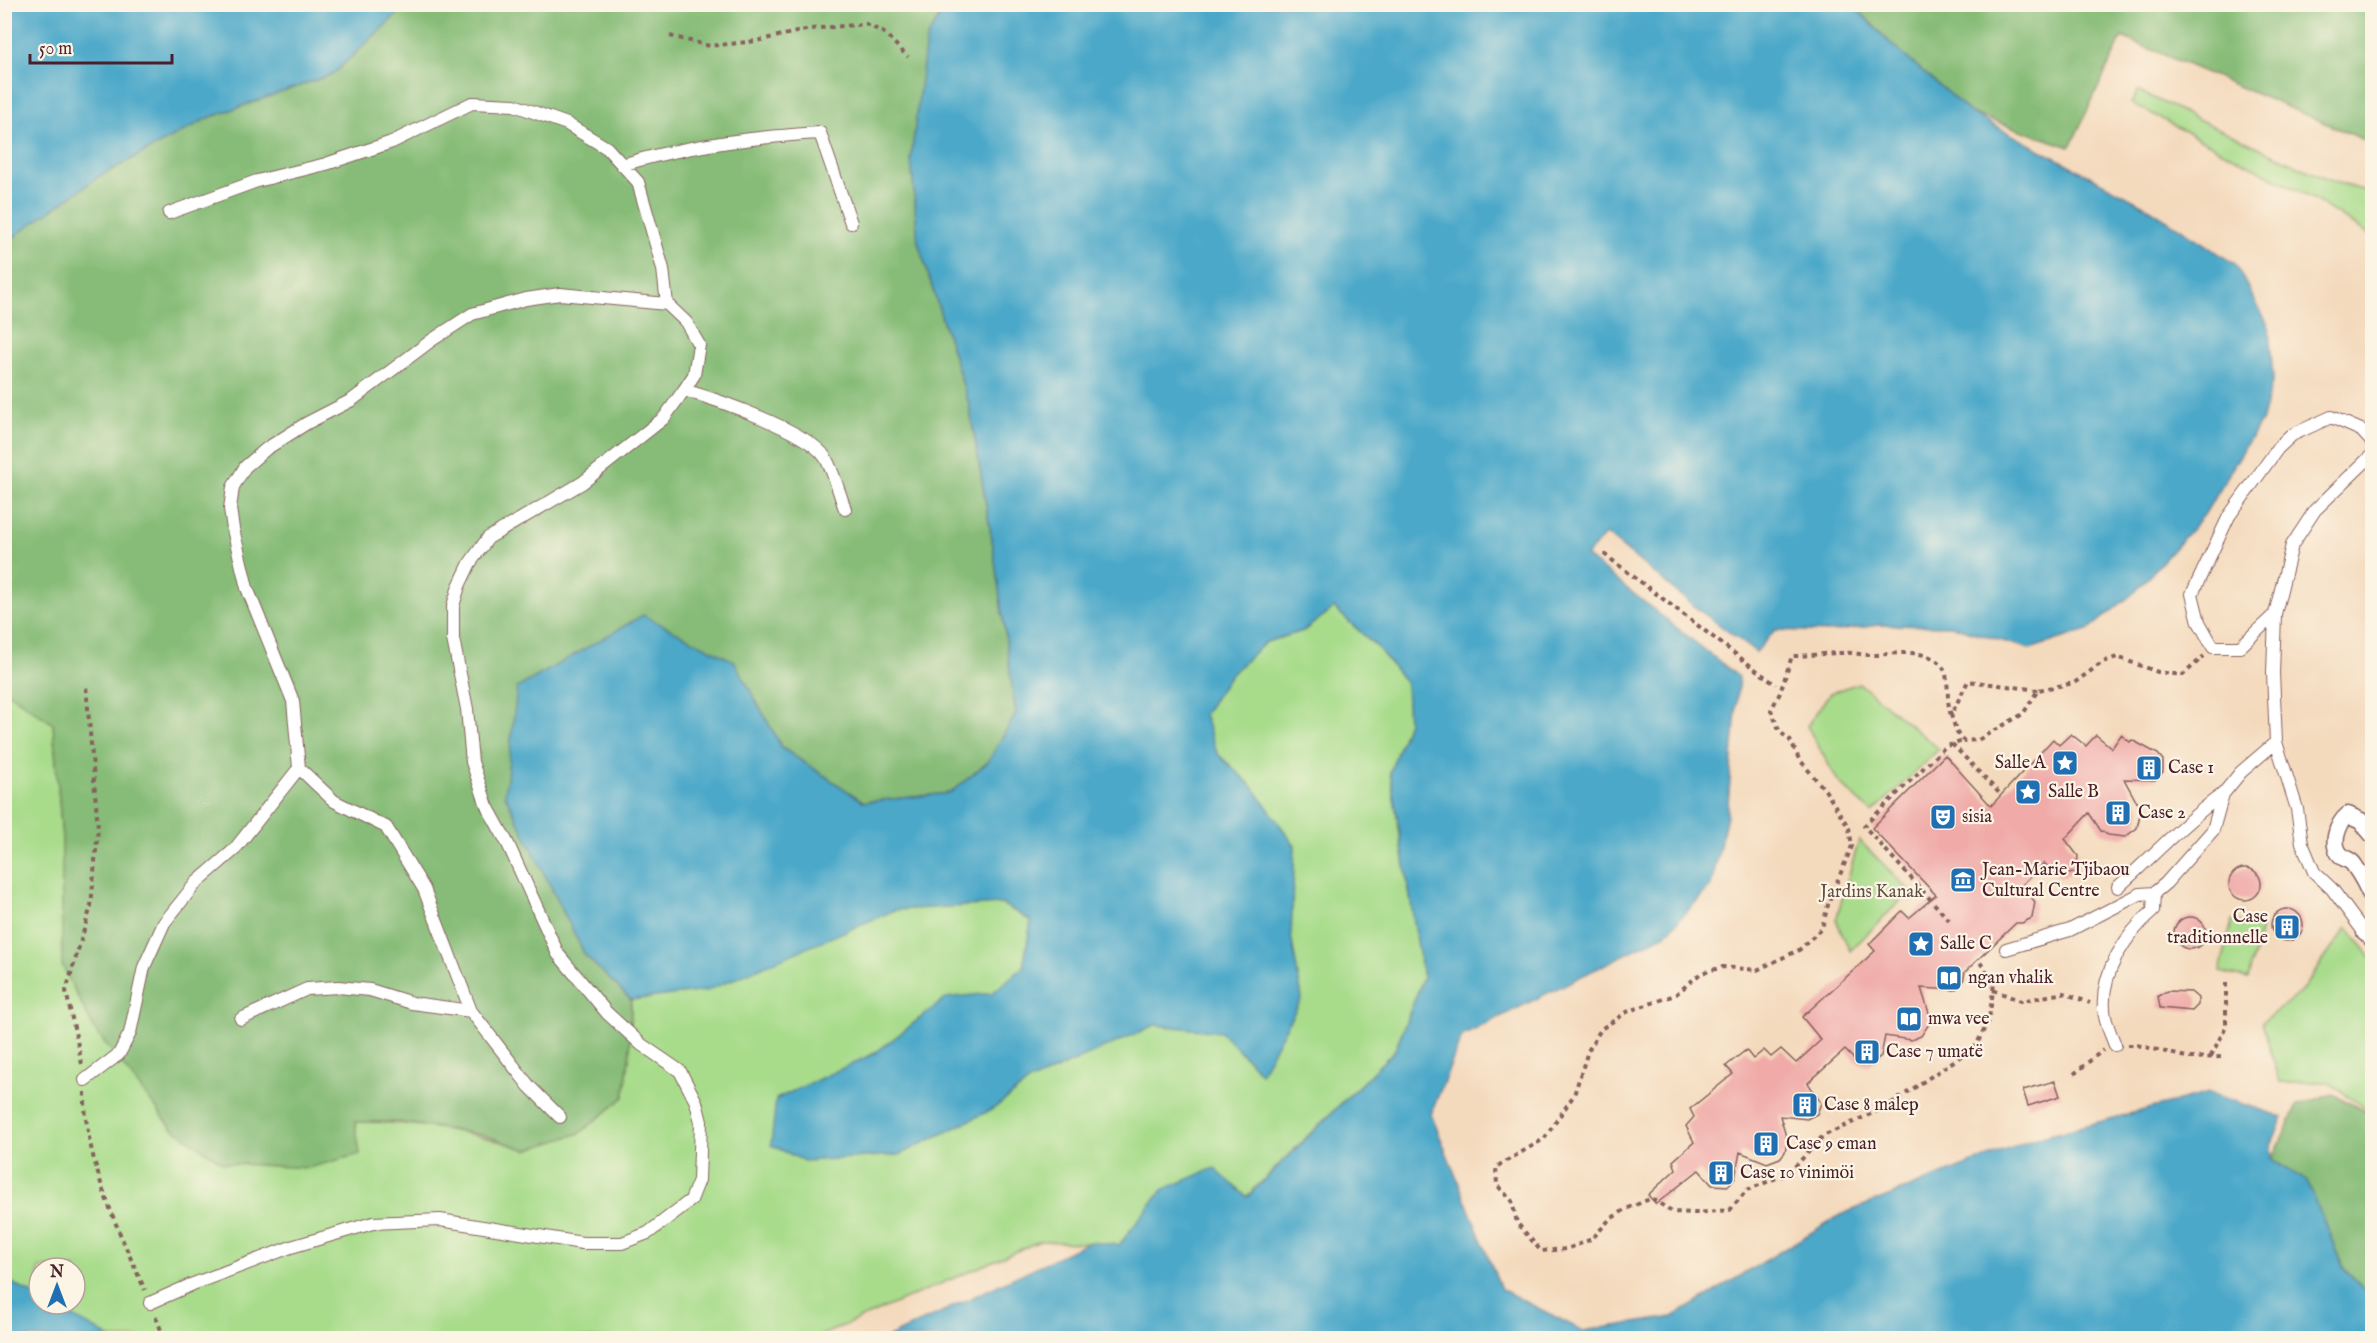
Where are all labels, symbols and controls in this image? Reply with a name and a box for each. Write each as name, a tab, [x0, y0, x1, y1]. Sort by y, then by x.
scale bar	[30, 27, 172, 65]
text: 50 m	[39, 38, 72, 61]
place icon: Salle A	[2050, 748, 2080, 778]
place label: Salle A	[1995, 752, 2047, 775]
building icon: Case 1	[2134, 753, 2164, 783]
place label: Case 1	[2168, 757, 2214, 780]
place icon: Salle B	[2013, 777, 2043, 807]
place label: Salle B	[2048, 781, 2099, 804]
building icon: Case 2	[2103, 798, 2133, 828]
theatre icon: sisia	[1928, 802, 1958, 832]
place label: Case 2	[2138, 802, 2186, 825]
place label: sisia	[1962, 806, 1992, 829]
place label: Jean-Marie Tjibaou Cultural Centre	[1980, 859, 2130, 903]
museum icon: Jean-Marie Tjibaou Cultural Centre	[1948, 865, 1978, 895]
park label: Jardins Kanak	[1818, 881, 1924, 904]
place label: Case traditionnelle	[2167, 906, 2268, 950]
building icon: Case traditionnelle	[2272, 912, 2302, 942]
place icon: Salle C	[1906, 929, 1936, 959]
place label: Salle C	[1940, 933, 1992, 956]
library icon: ngan vhalik	[1934, 963, 1964, 993]
place label: ngan vhalik	[1968, 967, 2054, 990]
library icon: mwa vee	[1894, 1004, 1924, 1034]
place label: mwa vee	[1928, 1008, 1990, 1031]
building icon: Case 7 umatë	[1852, 1037, 1882, 1067]
place label: Case 7 umatë	[1886, 1041, 1983, 1064]
building icon: Case 8 malep	[1790, 1090, 1820, 1120]
place label: Case 8 malep	[1824, 1094, 1919, 1117]
building icon: Case 9 eman	[1751, 1129, 1781, 1159]
place label: Case 9 eman	[1786, 1133, 1877, 1156]
building icon: Case 10 vinimöi	[1706, 1158, 1736, 1188]
place label: Case 10 vinimöi	[1740, 1162, 1854, 1185]
north arrow	[27, 1256, 87, 1316]
text: N	[49, 1263, 64, 1283]

